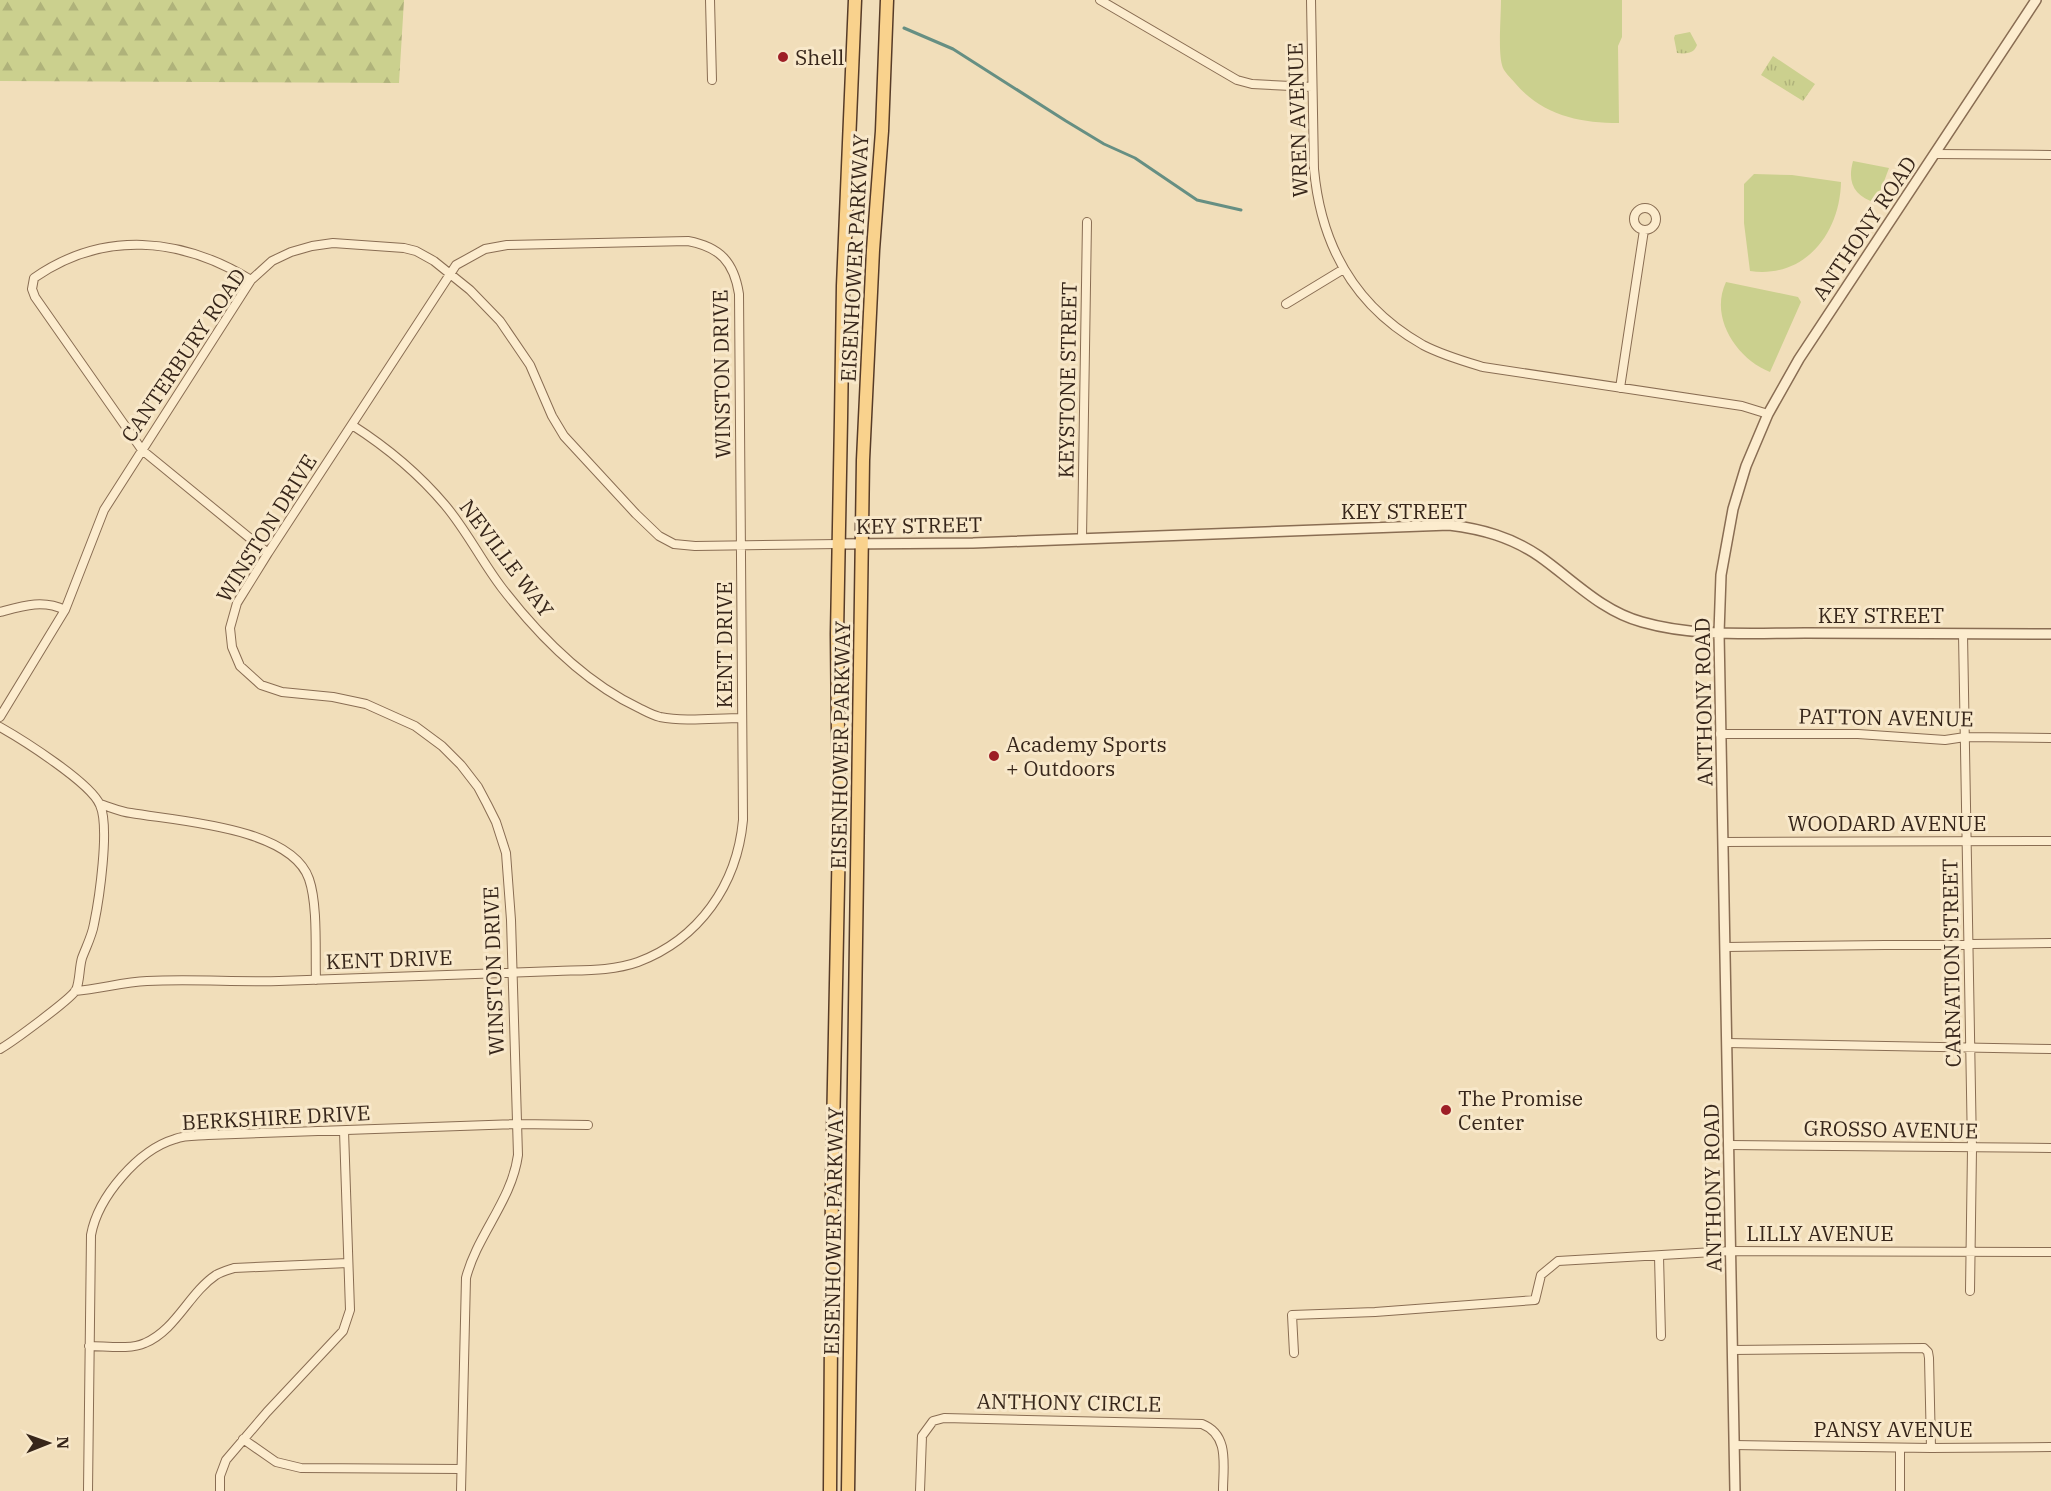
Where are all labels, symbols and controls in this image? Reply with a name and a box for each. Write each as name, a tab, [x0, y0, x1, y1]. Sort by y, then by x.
street label: WREN AVENUE	[1280, 42, 1314, 198]
place label: Shell	[795, 43, 844, 71]
marker: Shell	[776, 50, 790, 64]
street label: EISENHOWER PARKWAY	[834, 133, 874, 383]
street label: ANTHONY ROAD	[1805, 150, 1923, 306]
street label: CANTERBURY ROAD	[114, 263, 252, 447]
street label: KEYSTONE STREET	[1051, 281, 1083, 479]
street label: WINSTON DRIVE	[706, 289, 736, 459]
street label: WINSTON DRIVE	[209, 449, 323, 607]
street label: NEVILLE WAY	[454, 494, 560, 622]
street label: KEY STREET	[1341, 497, 1467, 525]
street label: KEY STREET	[855, 510, 983, 540]
street label: KENT DRIVE	[710, 582, 738, 708]
street label: KEY STREET	[1818, 601, 1944, 629]
street label: ANTHONY ROAD	[1688, 618, 1718, 786]
street label: EISENHOWER PARKWAY	[824, 620, 856, 870]
street label: PATTON AVENUE	[1798, 701, 1974, 733]
place label: Academy Sports + Outdoors	[1006, 730, 1167, 782]
marker: Academy Sports + Outdoors	[987, 749, 1001, 763]
street label: WOODARD AVENUE	[1788, 809, 1986, 837]
street label: CARNATION STREET	[1935, 858, 1967, 1068]
street label: WINSTON DRIVE	[476, 886, 510, 1056]
street label: KENT DRIVE	[325, 943, 453, 975]
place label: The Promise Center	[1458, 1084, 1583, 1136]
street label: BERKSHIRE DRIVE	[181, 1098, 371, 1136]
marker: The Promise Center	[1439, 1103, 1453, 1117]
street label: ANTHONY ROAD	[1697, 1104, 1727, 1272]
street label: EISENHOWER PARKWAY	[817, 1106, 849, 1356]
street label: GROSSO AVENUE	[1803, 1113, 1979, 1145]
street label: LILLY AVENUE	[1746, 1219, 1894, 1247]
street label: ANTHONY CIRCLE	[976, 1386, 1162, 1418]
north arrow	[18, 1413, 78, 1473]
street label: PANSY AVENUE	[1813, 1415, 1973, 1443]
text: N	[53, 1436, 73, 1449]

